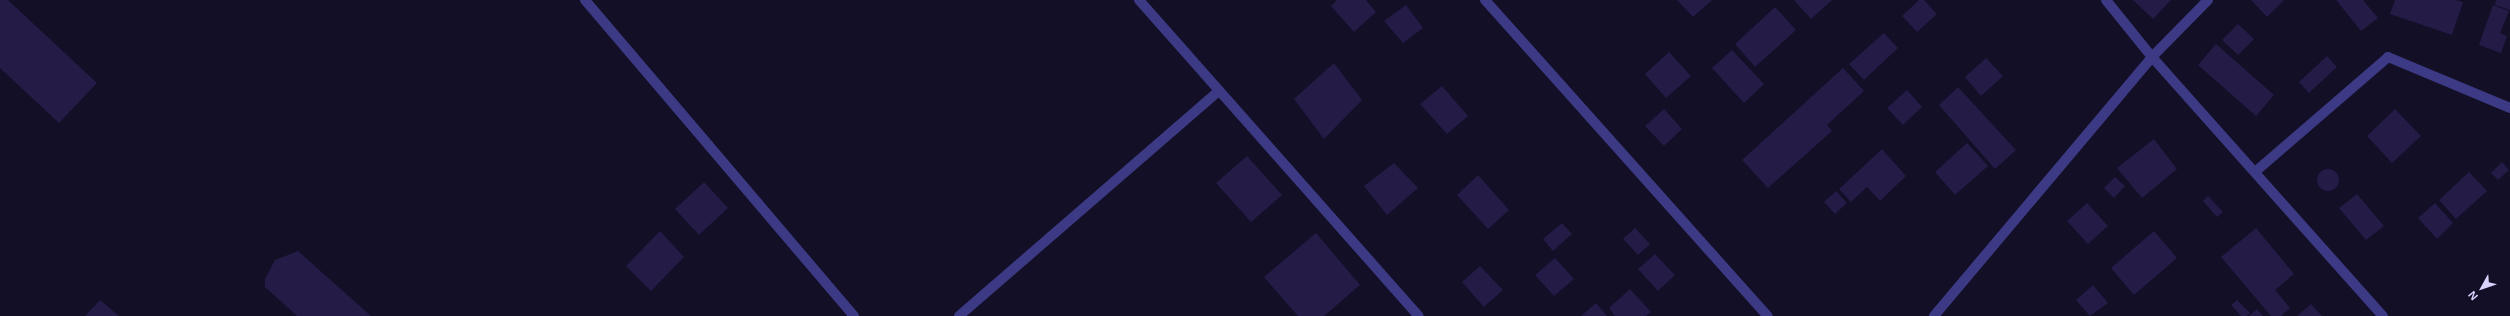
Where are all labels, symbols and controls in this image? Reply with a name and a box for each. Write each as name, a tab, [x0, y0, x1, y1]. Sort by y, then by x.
north arrow	[2462, 268, 2502, 308]
text: N	[2466, 289, 2480, 303]

